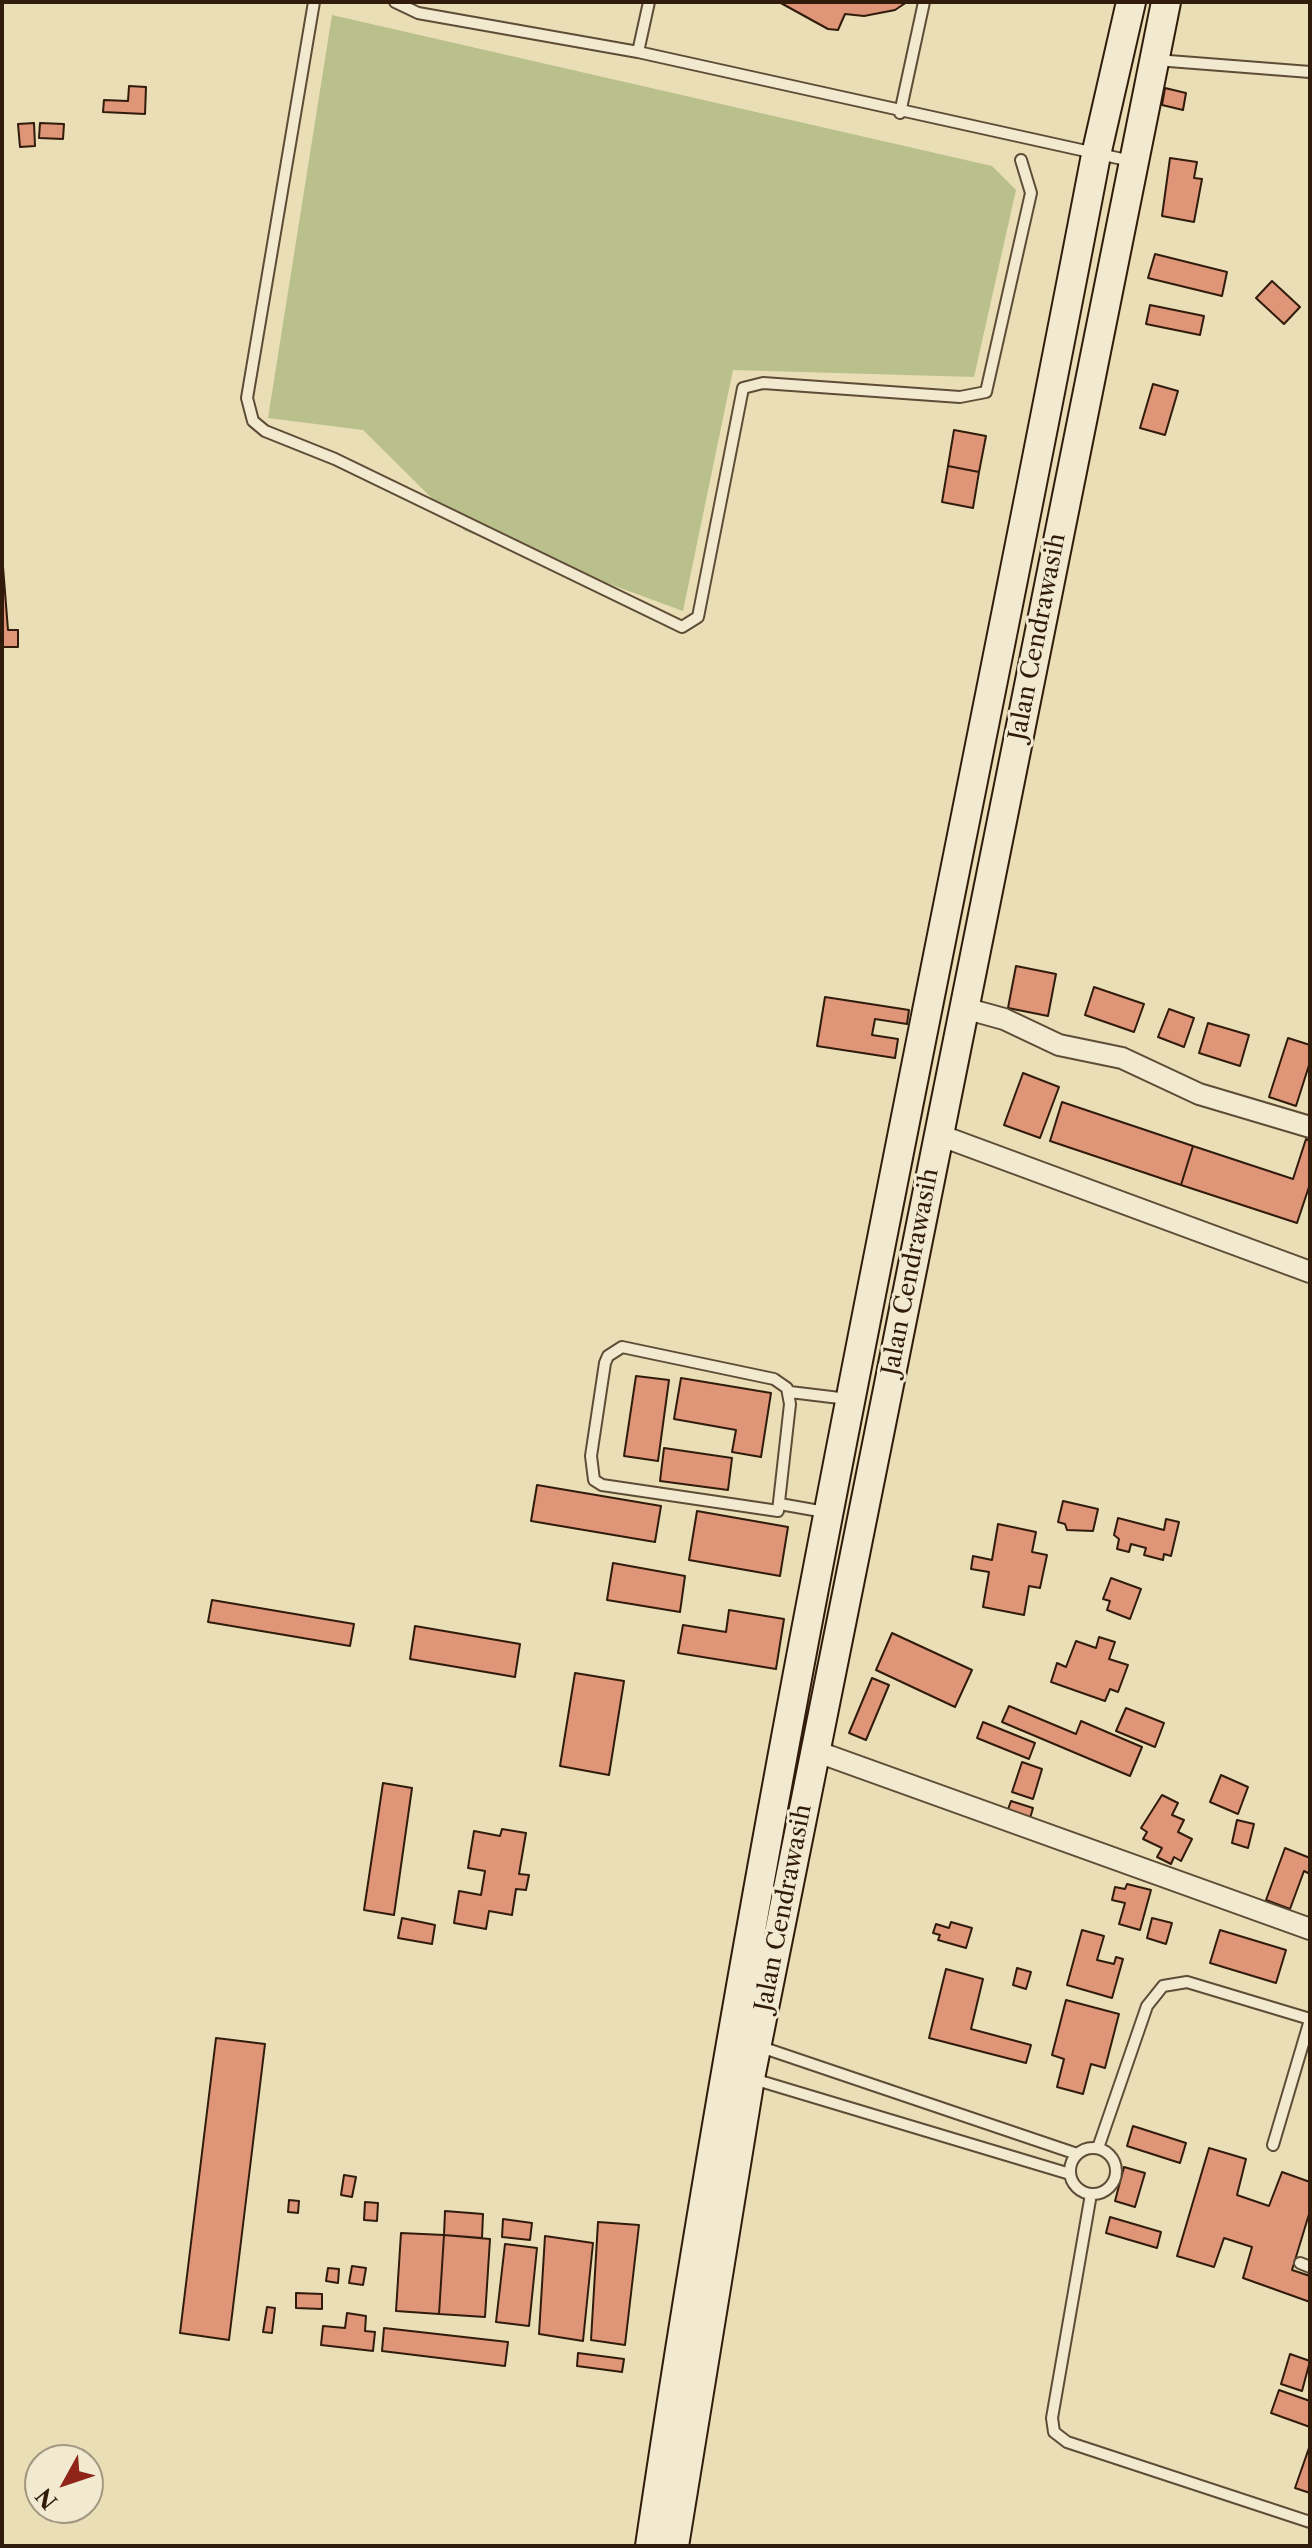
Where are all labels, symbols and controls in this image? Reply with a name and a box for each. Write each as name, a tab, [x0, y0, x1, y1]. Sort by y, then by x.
street label: Jalan Cendrawasih	[1004, 531, 1072, 743]
street label: Jalan Cendrawasih	[877, 1166, 945, 1378]
street label: Jalan Cendrawasih	[750, 1802, 818, 2014]
north arrow	[24, 2444, 104, 2524]
text: N	[30, 2482, 63, 2514]

